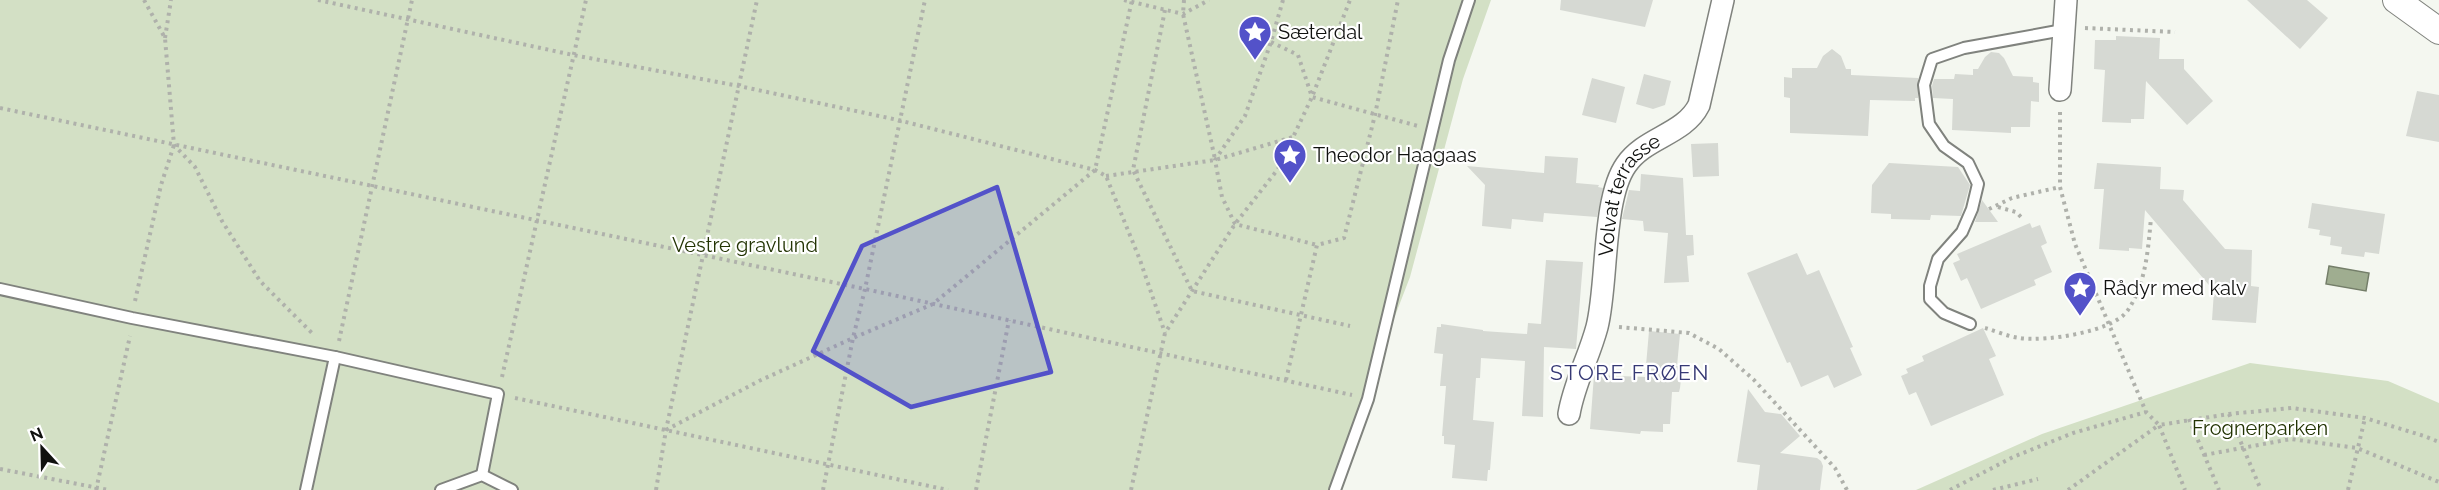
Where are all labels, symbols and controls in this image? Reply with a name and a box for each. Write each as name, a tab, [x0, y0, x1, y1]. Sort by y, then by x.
place icon: Sæterdal	[1237, 14, 1273, 61]
place label: Sæterdal	[1278, 20, 1363, 44]
street label: Volvat terrasse	[1593, 128, 1665, 257]
place icon: Theodor Haagaas	[1272, 137, 1308, 184]
place label: Theodor Haagaas	[1313, 143, 1477, 167]
park label: Vestre gravlund	[672, 233, 818, 257]
place icon: Rådyr med kalv	[2062, 270, 2098, 317]
place label: Rådyr med kalv	[2103, 276, 2247, 300]
district label: STORE FRØEN	[1550, 360, 1710, 385]
park label: Frognerparken	[2192, 416, 2328, 440]
north arrow	[12, 418, 72, 478]
text: N	[27, 423, 46, 446]

